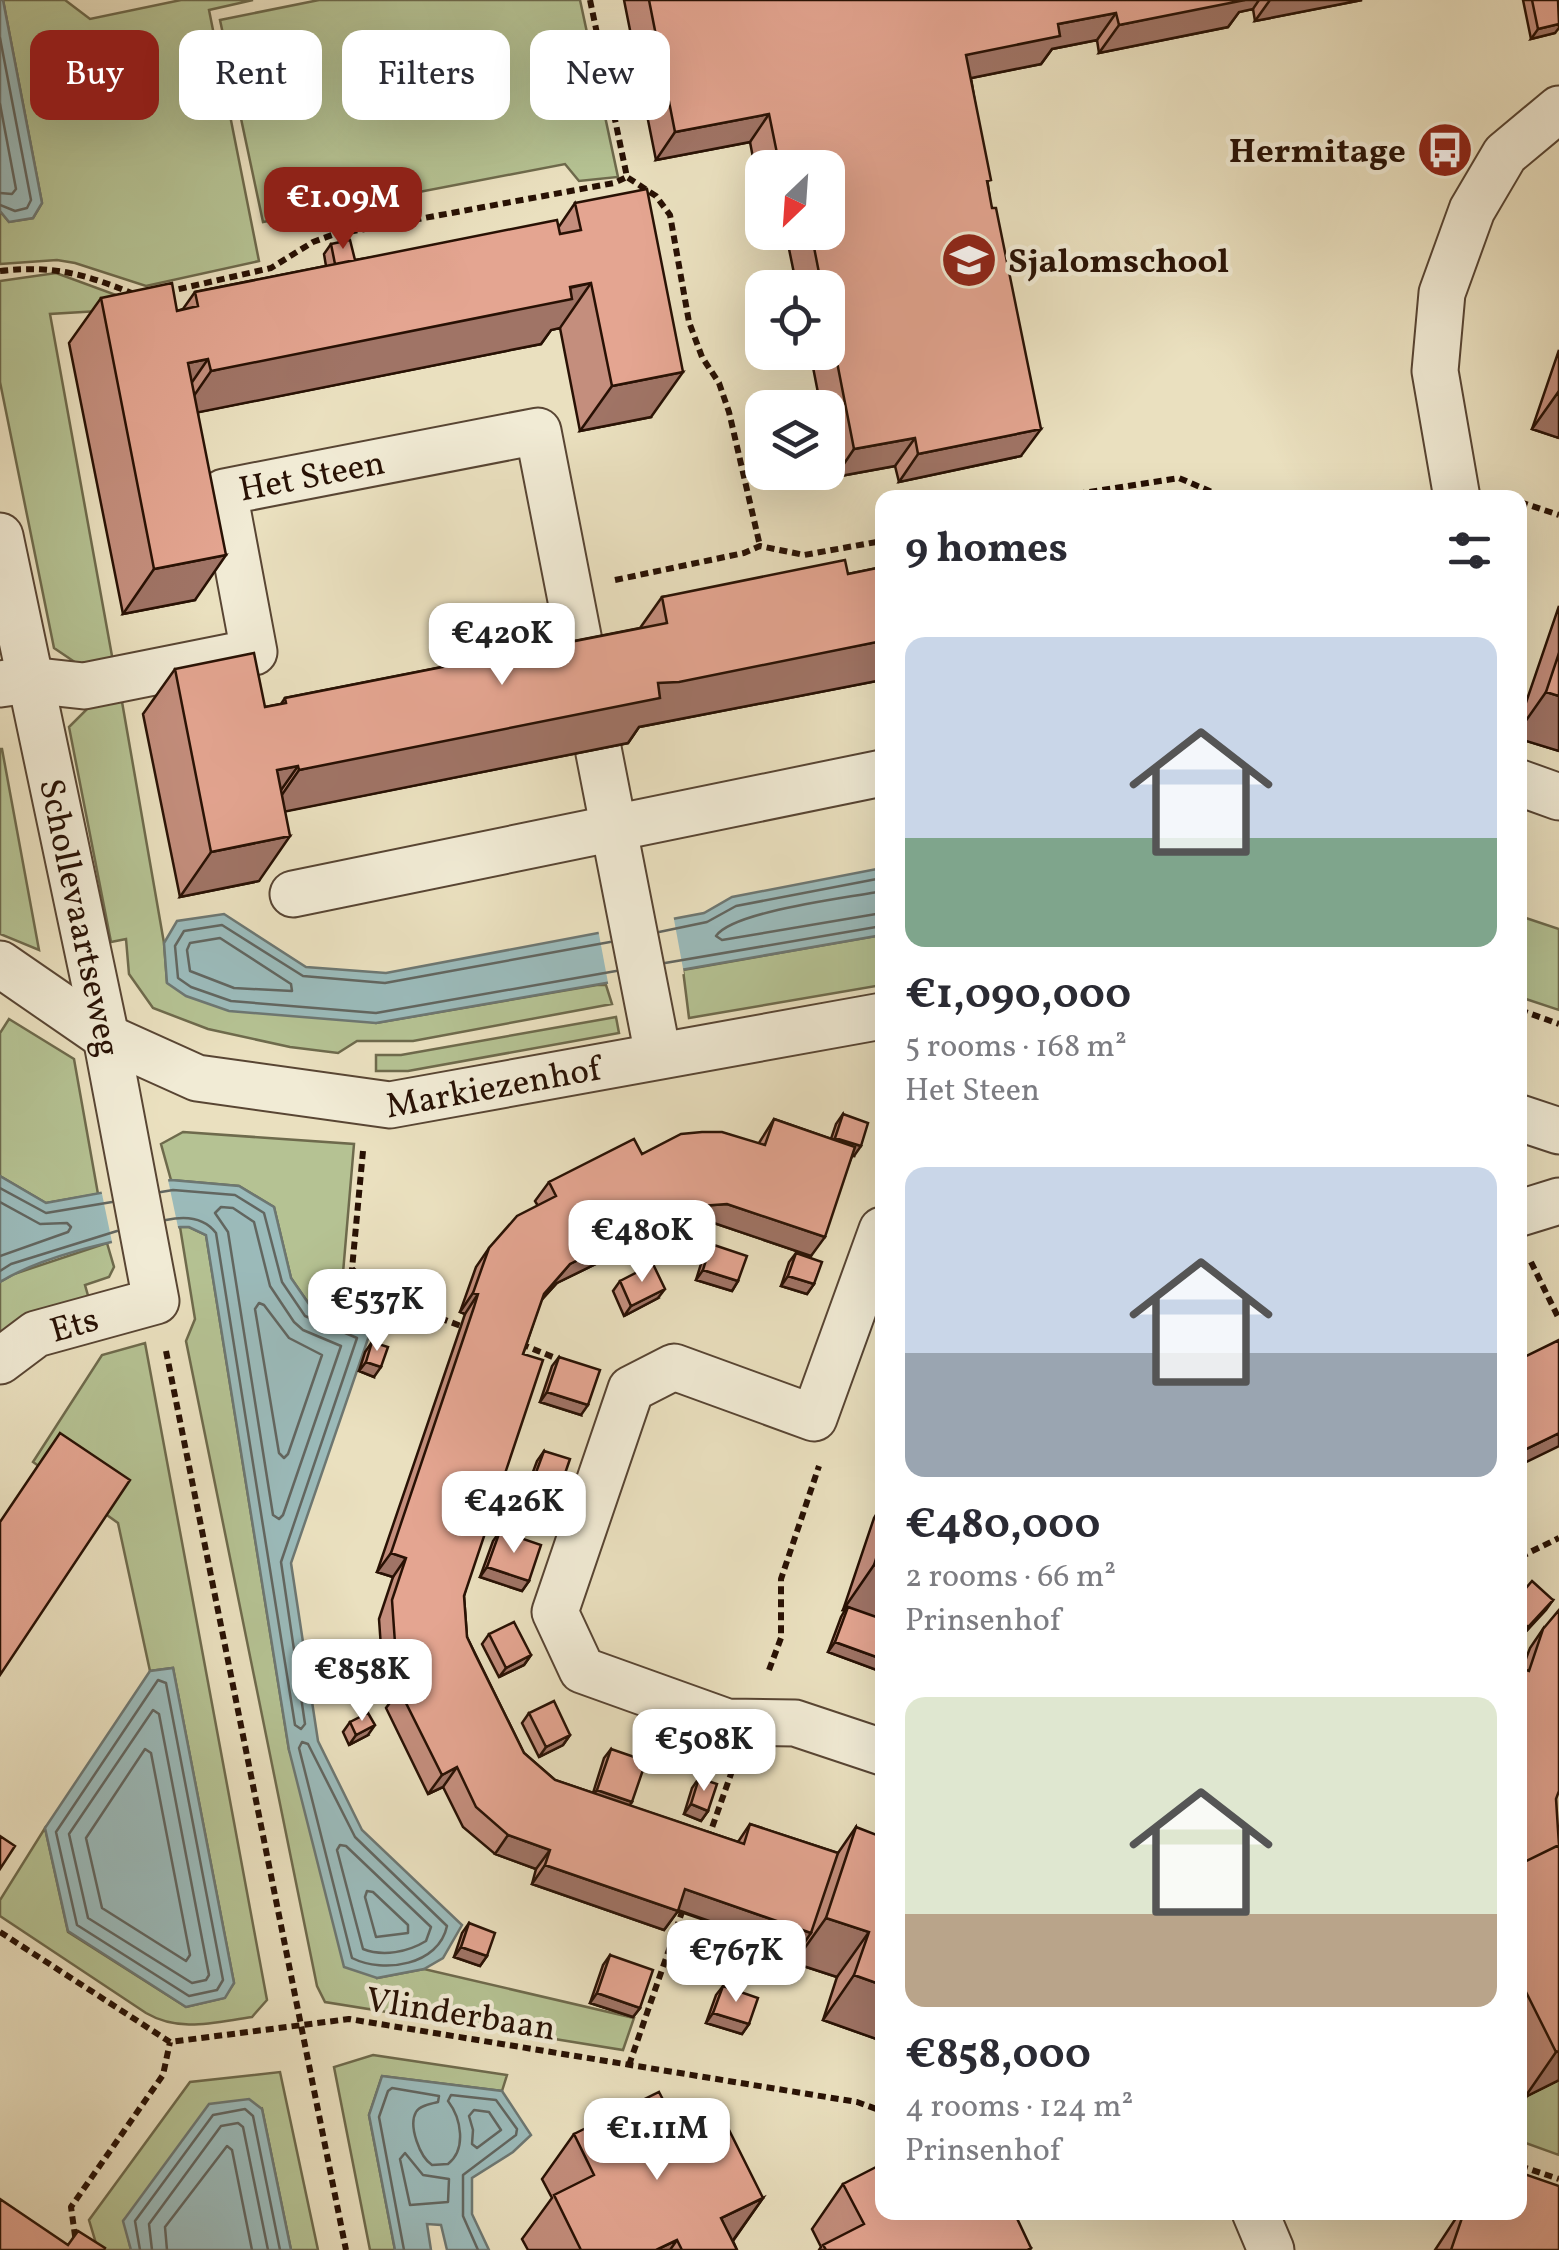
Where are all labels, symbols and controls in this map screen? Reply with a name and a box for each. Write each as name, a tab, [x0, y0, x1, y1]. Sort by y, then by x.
chip: Buy	[30, 30, 159, 120]
chip: Rent	[179, 30, 322, 120]
chip: Filters	[342, 30, 510, 120]
chip: New	[530, 30, 670, 120]
bus stop icon: Hermitage	[1415, 120, 1475, 180]
place label: Hermitage	[1229, 129, 1406, 177]
north arrow	[745, 150, 845, 250]
map controls	[745, 150, 845, 490]
pin: €1.09M	[262, 167, 424, 252]
text: €1.09M	[286, 177, 400, 221]
school or university icon: Sjalomschool	[939, 230, 999, 290]
place label: Sjalomschool	[1008, 239, 1229, 287]
button: locate	[745, 270, 845, 370]
button: layers	[745, 390, 845, 490]
street label: Het Steen	[235, 440, 389, 516]
text: 9 homes	[905, 521, 1068, 580]
icon: filters	[1442, 523, 1497, 578]
pin: €420K	[432, 603, 572, 688]
text: €420K	[451, 613, 553, 657]
icon: home	[1111, 702, 1291, 882]
street label: Schollevaartseweg	[25, 775, 130, 1061]
text: €1,090,000	[905, 967, 1131, 1026]
text: 5 rooms · 168 m²	[905, 1026, 1127, 1070]
street label: Markiezenhof	[382, 1046, 608, 1132]
text: Het Steen	[905, 1070, 1040, 1114]
pin: €480K	[572, 1200, 712, 1285]
text: €480K	[591, 1210, 694, 1254]
icon: home	[1111, 1232, 1291, 1412]
pin: €537K	[307, 1269, 447, 1354]
text: €537K	[330, 1279, 424, 1323]
street label: Ets	[45, 1297, 105, 1357]
pin: €426K	[444, 1471, 584, 1556]
text: €426K	[464, 1481, 564, 1525]
text: €480,000	[905, 1497, 1100, 1556]
text: 2 rooms · 66 m²	[905, 1556, 1116, 1600]
text: Prinsenhof	[905, 1600, 1061, 1644]
pin: €858K	[292, 1639, 432, 1724]
text: €858K	[314, 1649, 410, 1693]
pin: €508K	[634, 1709, 774, 1794]
text: €508K	[655, 1719, 754, 1763]
icon: home	[1111, 1762, 1291, 1942]
pin: €767K	[666, 1920, 806, 2005]
text: €767K	[689, 1930, 783, 1974]
street label: Vlinderbaan	[362, 1977, 559, 2055]
text: €858,000	[905, 2027, 1091, 2086]
text: 4 rooms · 124 m²	[905, 2086, 1133, 2130]
pin: €1.11M	[576, 2098, 738, 2183]
text: €1.11M	[606, 2108, 708, 2152]
text: Prinsenhof	[905, 2130, 1061, 2174]

